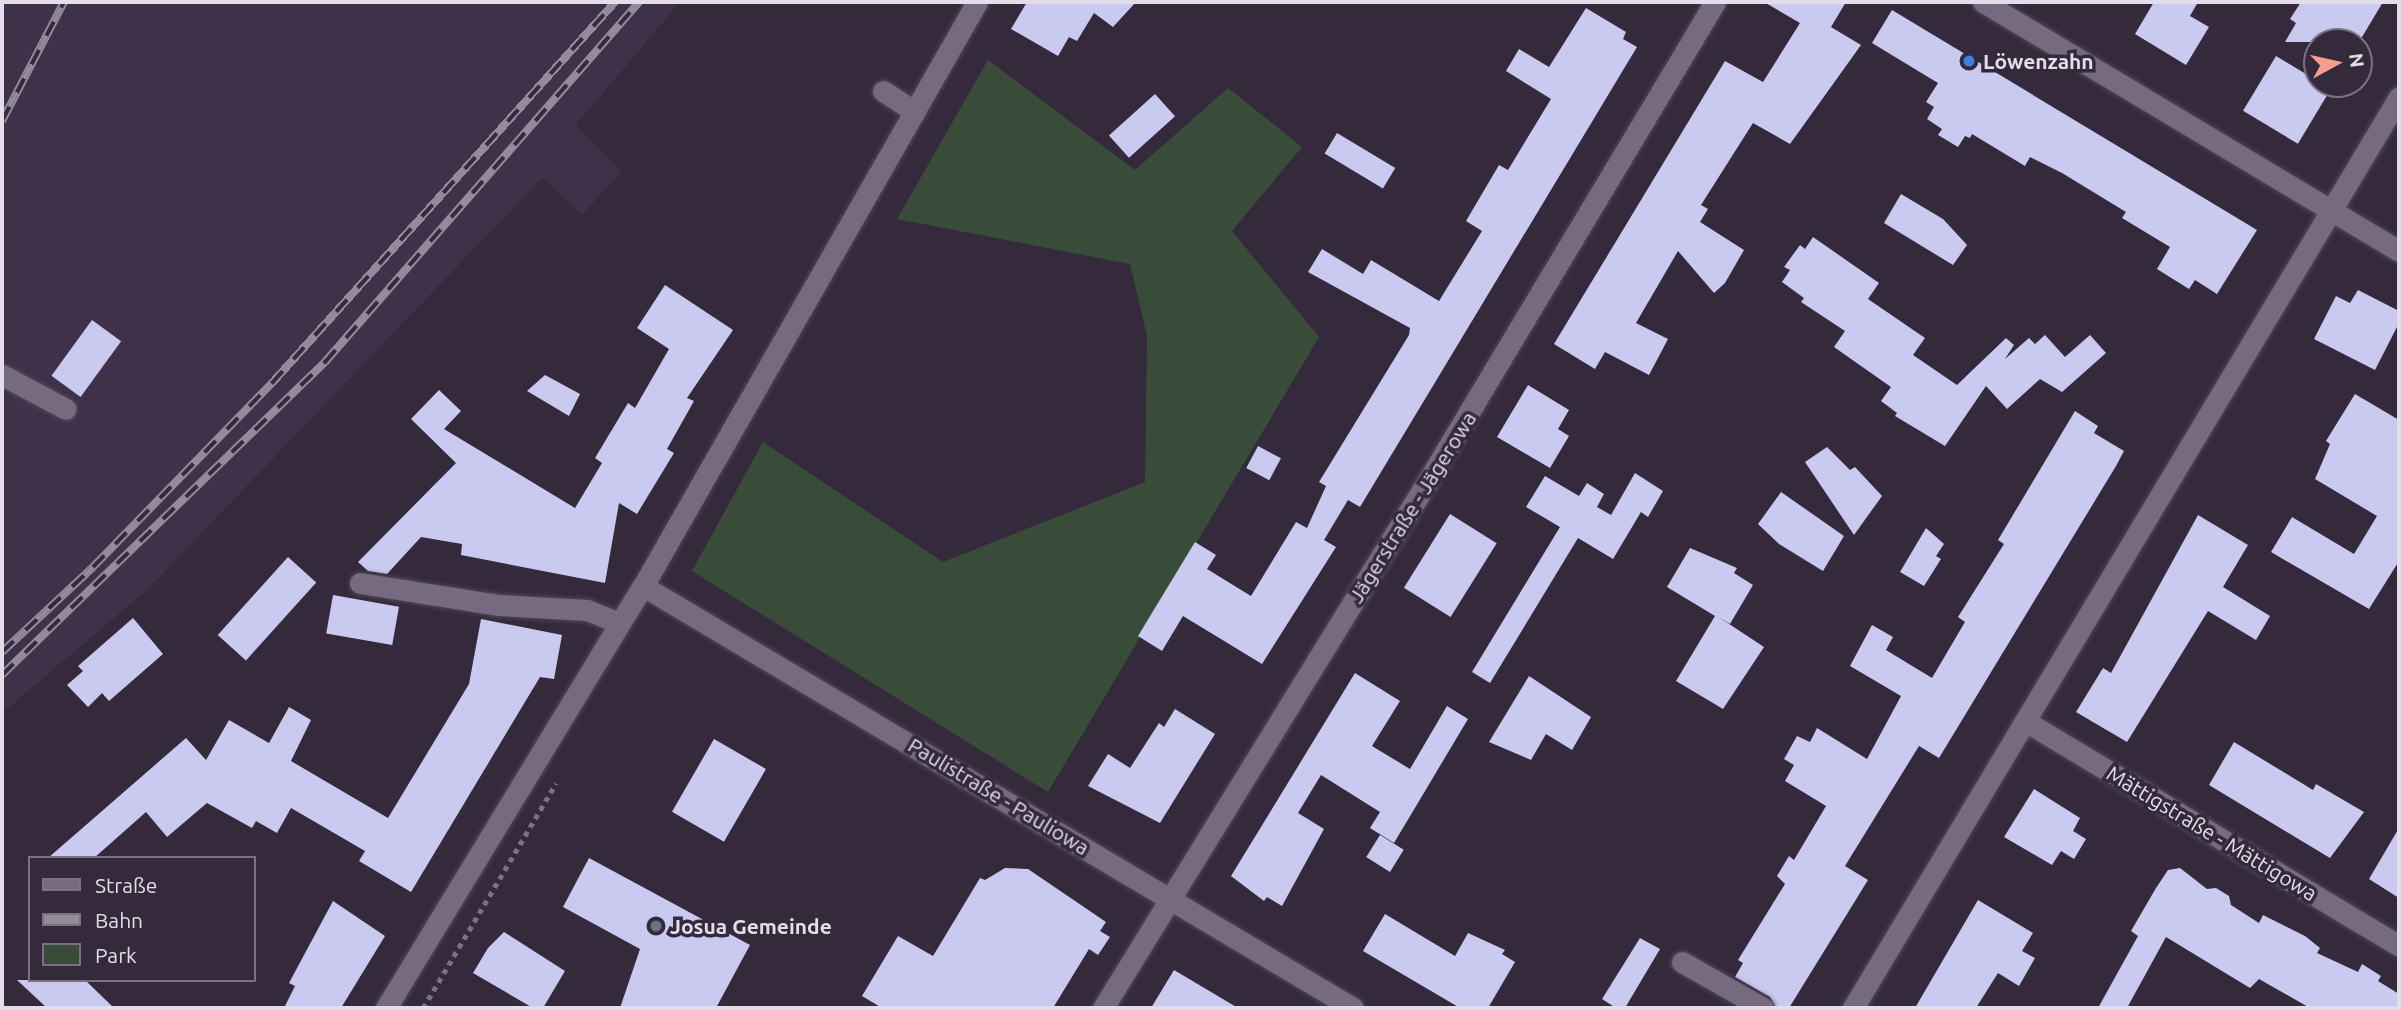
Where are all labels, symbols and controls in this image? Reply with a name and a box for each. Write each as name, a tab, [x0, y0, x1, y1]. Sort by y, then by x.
north arrow	[2303, 28, 2373, 98]
place label: Löwenzahn	[1983, 48, 2094, 74]
text: N	[2345, 52, 2369, 69]
marker: Löwenzahn	[1961, 53, 1977, 69]
street label: Jägerstraße - Jägerowa	[1343, 407, 1481, 607]
street label: Paulistraße - Pauliowa	[904, 732, 1094, 860]
street label: Mättigstraße - Mättigowa	[2102, 760, 2322, 906]
legend	[28, 856, 256, 982]
text: Straße	[95, 873, 157, 897]
text: Bahn	[95, 908, 143, 932]
place label: Josua Gemeinde	[670, 913, 832, 939]
marker: Josua Gemeinde	[648, 918, 664, 934]
text: Park	[95, 943, 137, 967]

